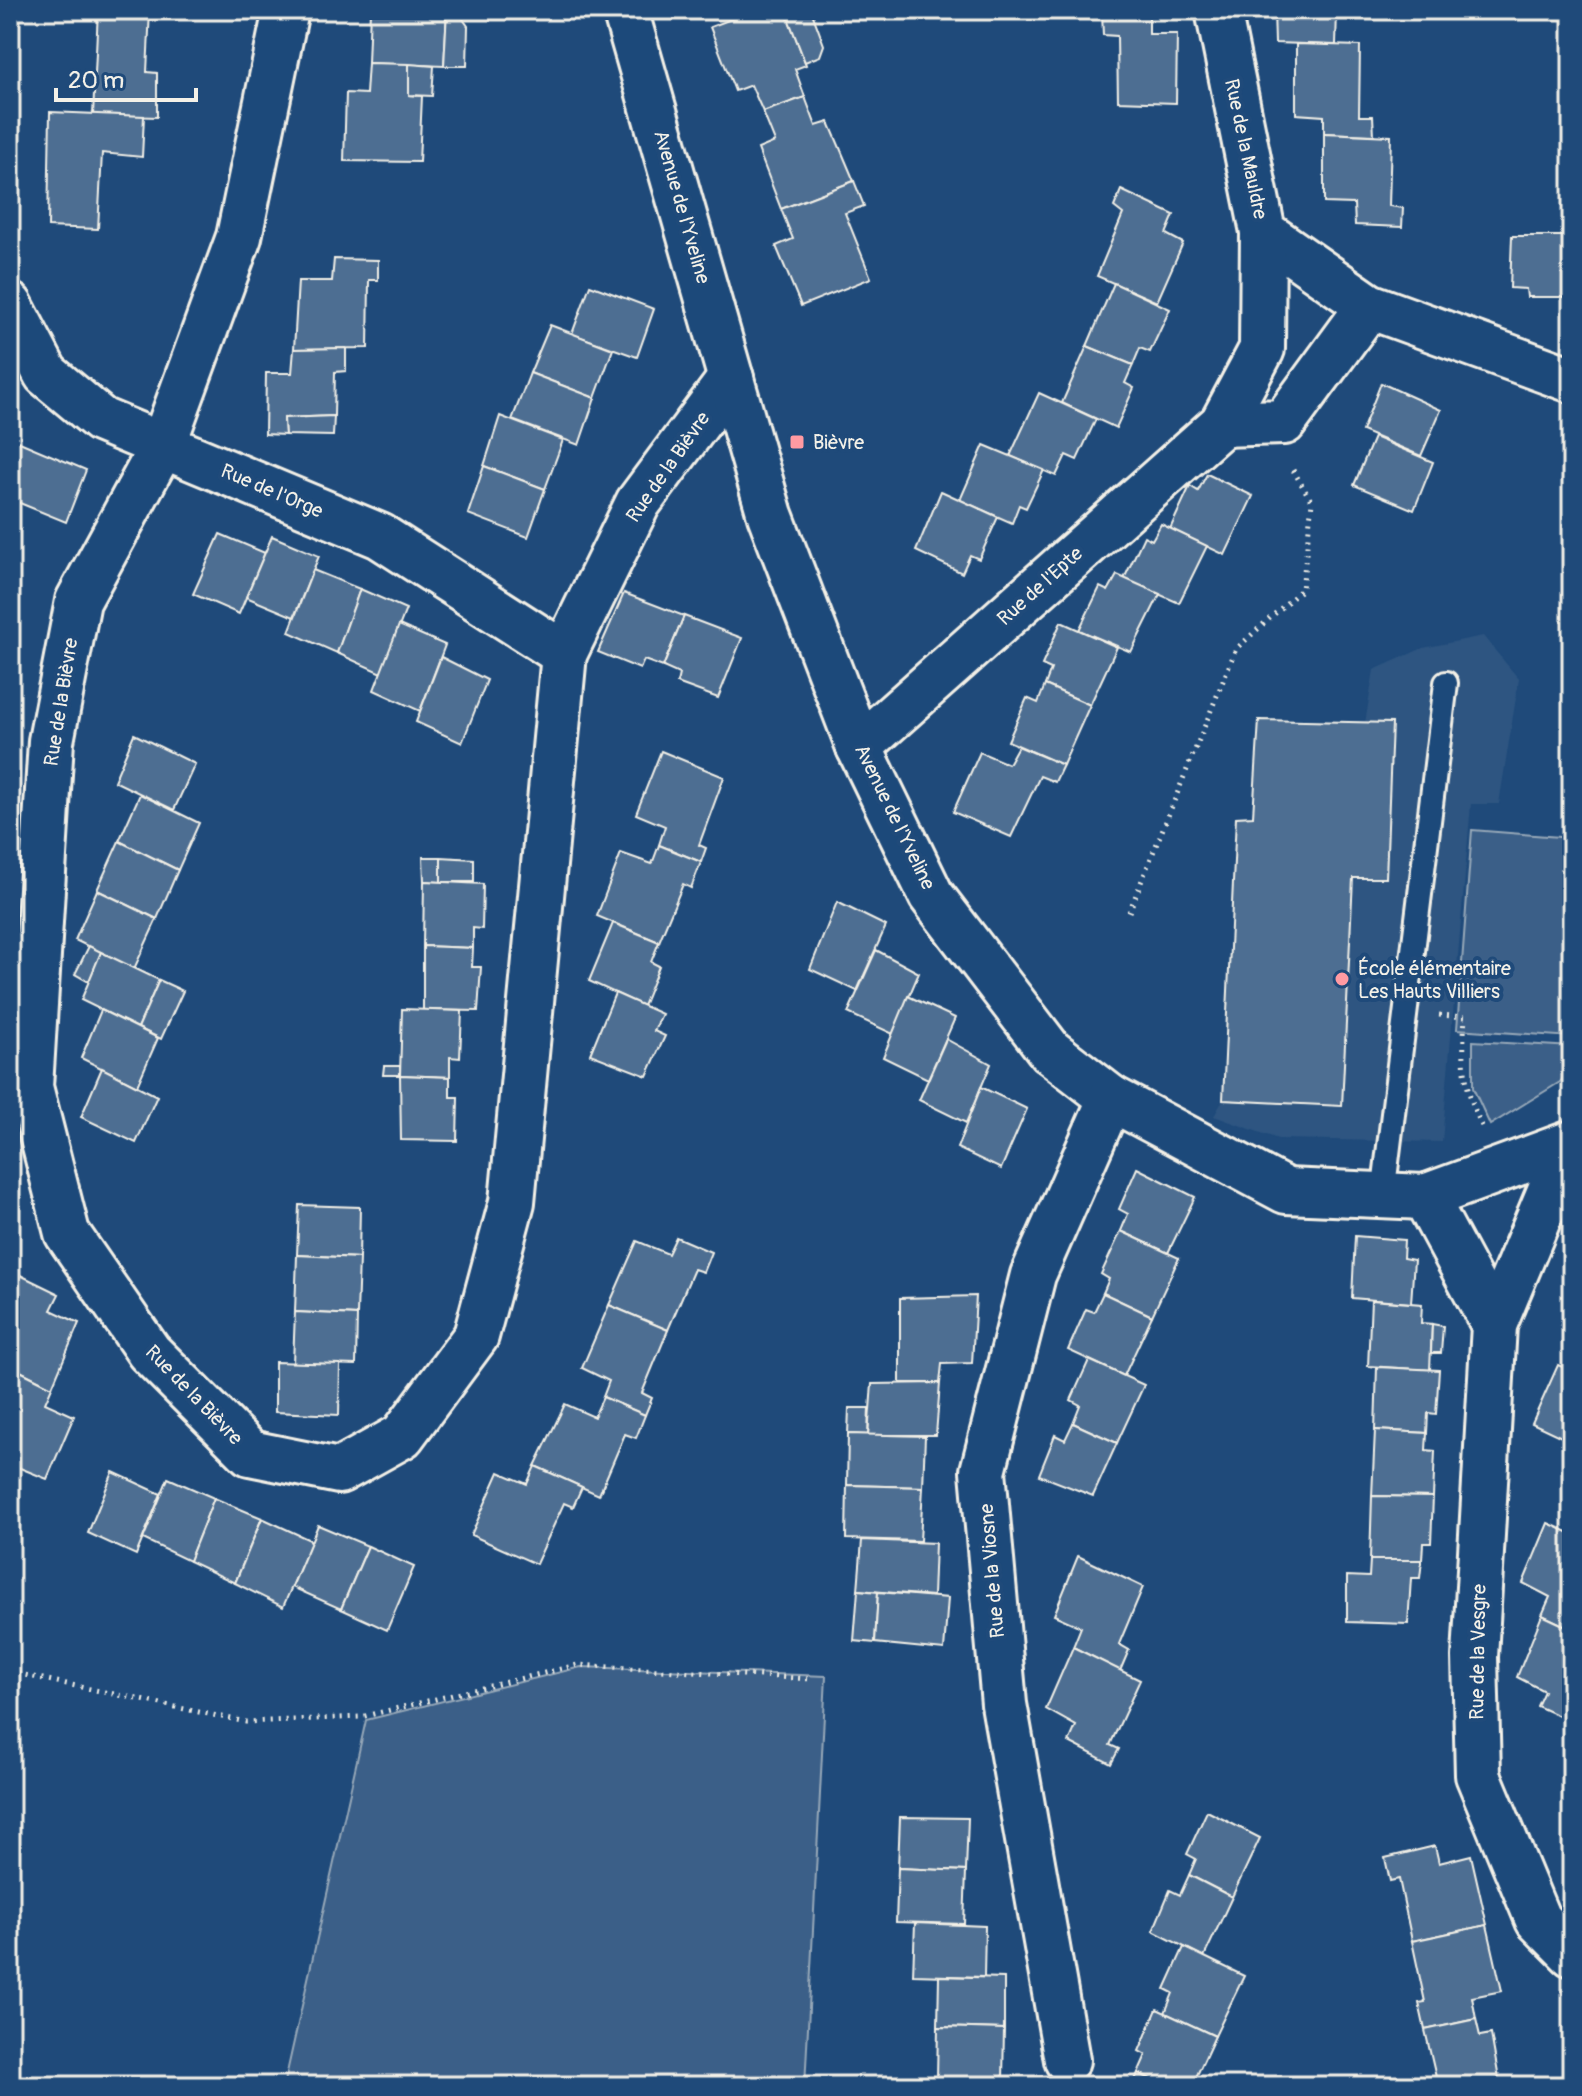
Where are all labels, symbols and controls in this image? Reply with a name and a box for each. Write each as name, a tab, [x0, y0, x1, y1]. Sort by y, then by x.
scale bar	[56, 52, 196, 102]
text: 20 m	[68, 66, 124, 95]
street label: Rue de la Mauldre	[1219, 76, 1273, 222]
street label: Avenue de l'Yveline	[648, 127, 716, 287]
street label: Rue de la Bièvre	[621, 407, 715, 527]
place label: Bièvre	[813, 430, 864, 455]
marker: Bièvre	[788, 433, 806, 451]
street label: Rue de l'Orge	[217, 458, 327, 524]
street label: Rue de l'Epte	[992, 541, 1088, 631]
street label: Rue de la Bièvre	[39, 636, 84, 768]
street label: Avenue de l'Yveline	[849, 740, 941, 894]
place label: École élémentaire Les Hauts Villiers	[1358, 956, 1511, 1004]
marker: École élémentaire Les Hauts Villiers	[1333, 970, 1351, 988]
street label: Rue de la Bièvre	[140, 1340, 248, 1450]
street label: Rue de la Viosne	[974, 1503, 1010, 1639]
street label: Rue de la Vesgre	[1464, 1584, 1492, 1720]

